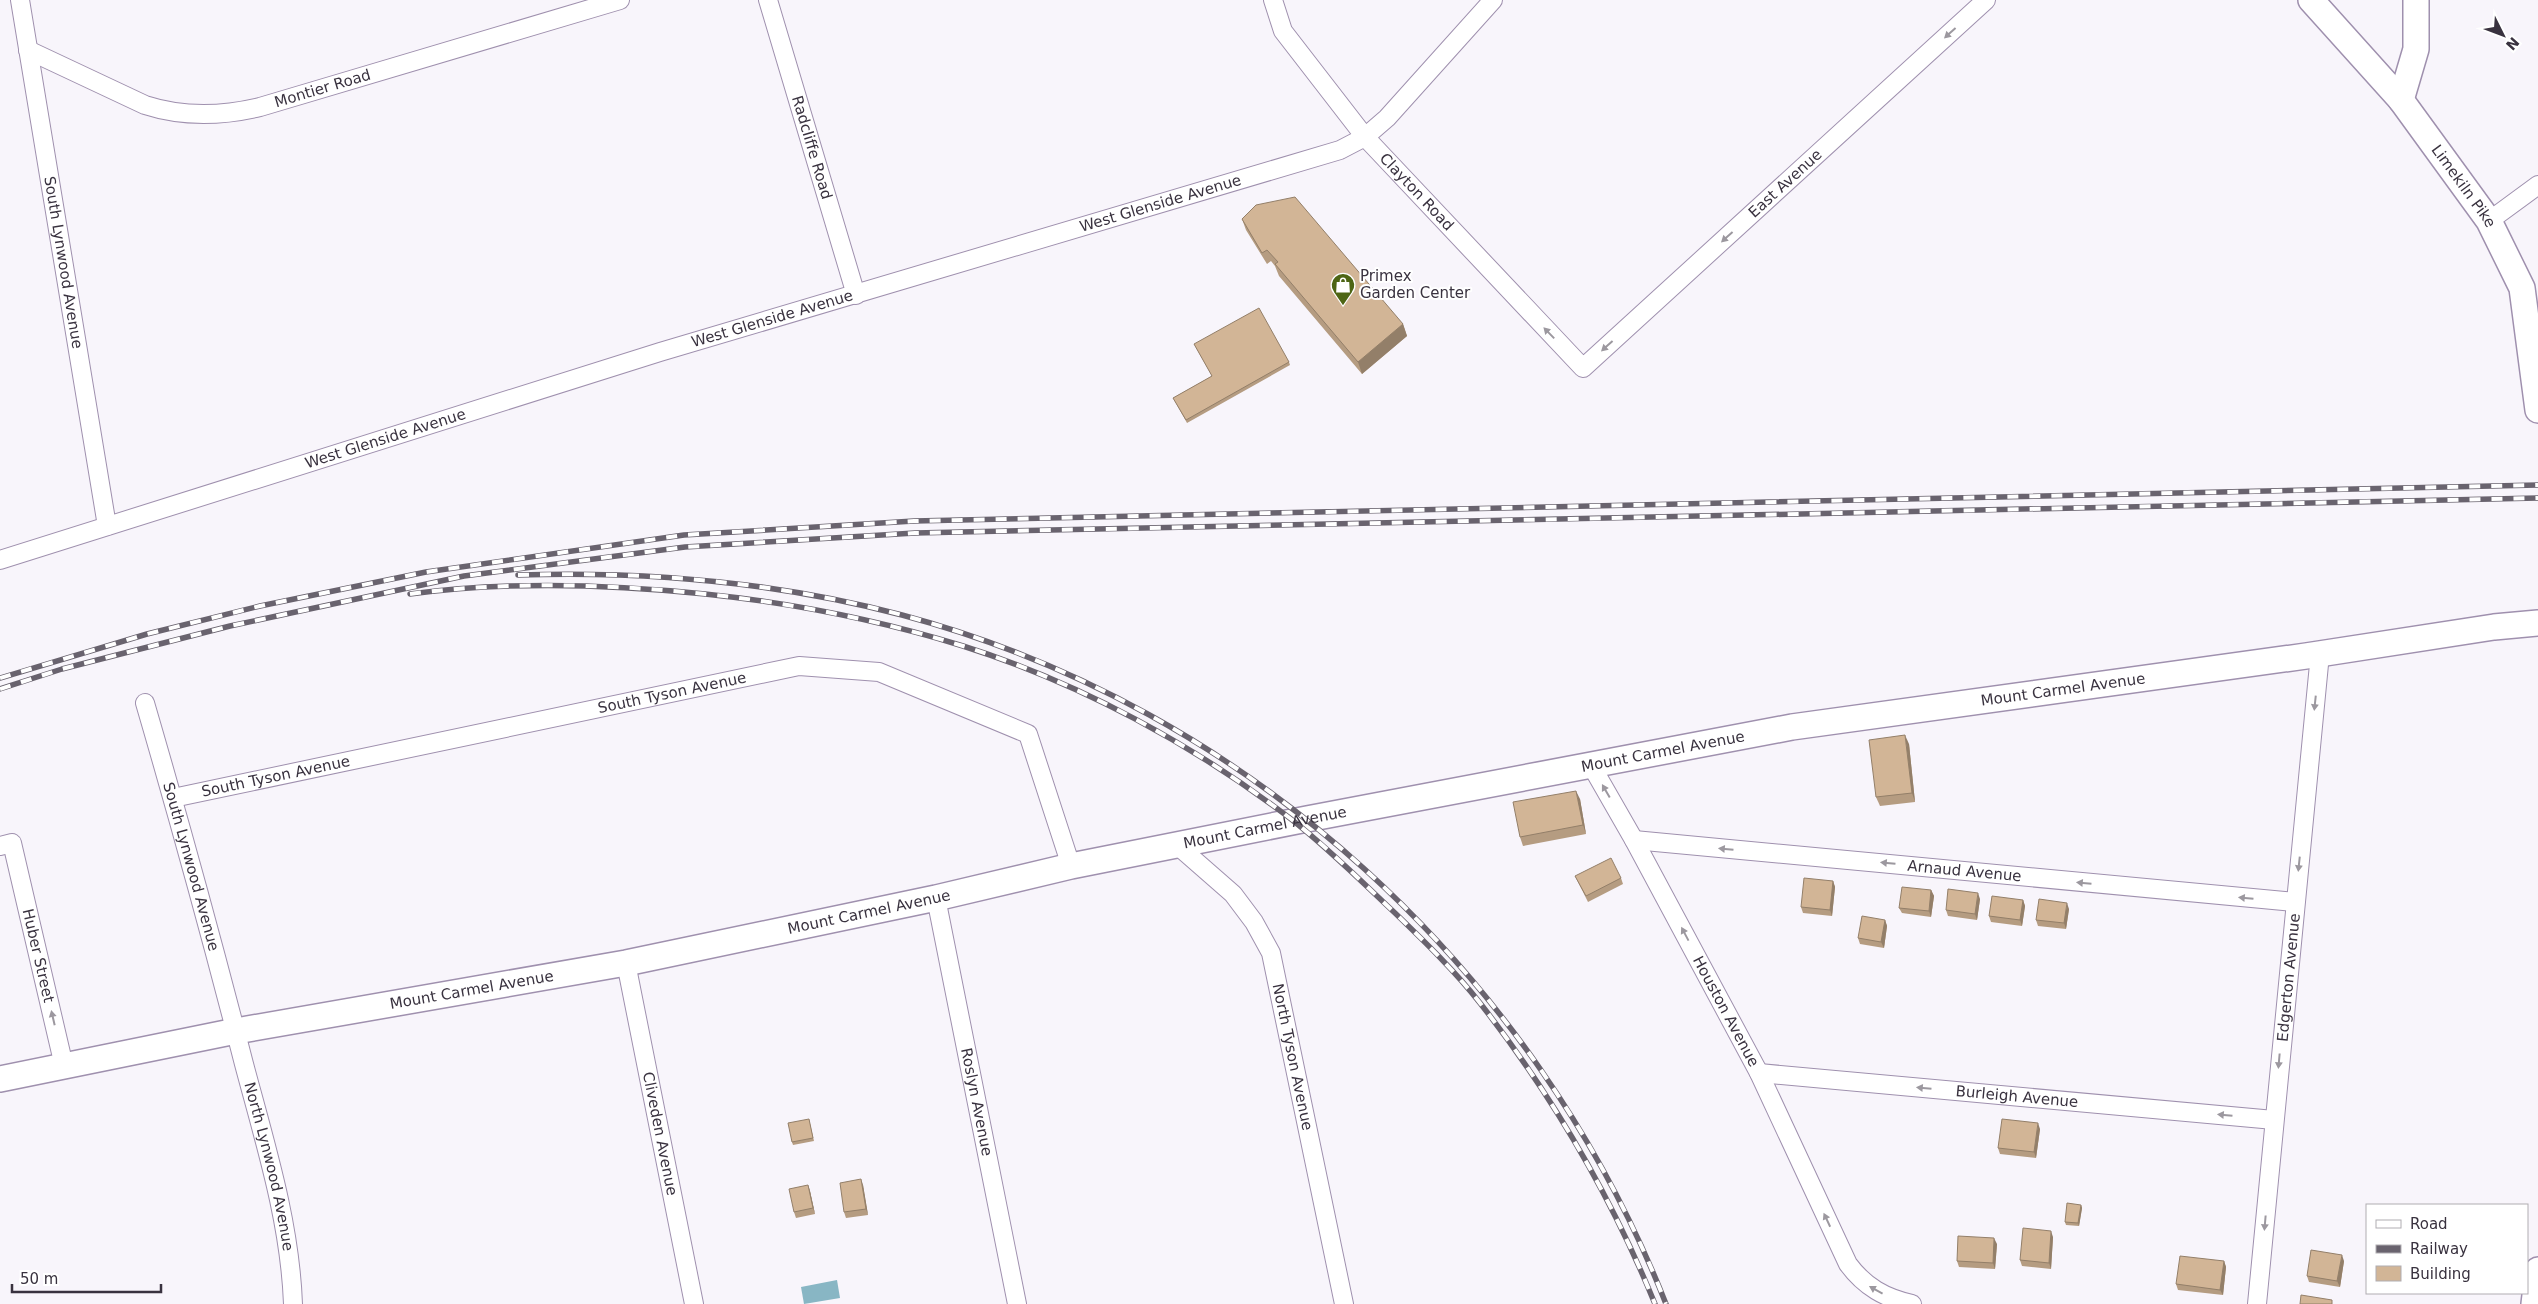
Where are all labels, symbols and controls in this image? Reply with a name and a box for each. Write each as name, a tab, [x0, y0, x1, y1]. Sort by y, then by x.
north arrow	[2478, 10, 2528, 60]
one-way arrow	[1945, 27, 1957, 39]
text: N	[2503, 34, 2523, 53]
street label: Montier Road	[272, 66, 373, 111]
street label: Radcliffe Road	[788, 94, 836, 202]
street label: Limekiln Pike	[2428, 141, 2500, 230]
street label: East Avenue	[1745, 145, 1826, 221]
street label: Clayton Road	[1376, 149, 1458, 234]
street label: West Glenside Avenue	[1078, 171, 1243, 236]
street label: South Lynwood Avenue	[40, 175, 87, 350]
one-way arrow	[1720, 231, 1733, 242]
place label: Primex Garden Center	[1360, 267, 1471, 302]
shop icon: Primex Garden Center	[1330, 272, 1356, 306]
street label: West Glenside Avenue	[689, 286, 855, 351]
one-way arrow	[1543, 327, 1555, 339]
one-way arrow	[1601, 340, 1613, 352]
street label: West Glenside Avenue	[303, 405, 468, 472]
street label: South Tyson Avenue	[596, 668, 748, 717]
street label: Mount Carmel Avenue	[1979, 669, 2146, 710]
one-way arrow	[2311, 695, 2319, 711]
street label: Mount Carmel Avenue	[1580, 727, 1746, 776]
street label: South Tyson Avenue	[200, 752, 352, 801]
street label: South Lynwood Avenue	[159, 780, 223, 953]
one-way arrow	[1602, 785, 1611, 798]
street label: Mount Carmel Avenue	[1182, 803, 1348, 852]
one-way arrow	[1718, 845, 1734, 853]
street label: Arnaud Avenue	[1907, 857, 2022, 885]
one-way arrow	[2294, 857, 2302, 873]
one-way arrow	[1880, 859, 1896, 867]
one-way arrow	[2076, 878, 2092, 886]
street label: Mount Carmel Avenue	[786, 886, 952, 938]
one-way arrow	[2238, 894, 2254, 902]
street label: Huber Street	[19, 907, 58, 1005]
street label: Edgerton Avenue	[2273, 912, 2304, 1043]
one-way arrow	[1680, 927, 1689, 941]
street label: Houston Avenue	[1689, 953, 1763, 1070]
street label: Mount Carmel Avenue	[388, 967, 555, 1013]
street label: North Tyson Avenue	[1269, 982, 1317, 1132]
one-way arrow	[49, 1011, 57, 1026]
street label: Roslyn Avenue	[957, 1046, 996, 1158]
one-way arrow	[2275, 1053, 2283, 1069]
street label: Cliveden Avenue	[639, 1070, 681, 1197]
street label: North Lynwood Avenue	[240, 1080, 297, 1252]
street label: Burleigh Avenue	[1955, 1082, 2079, 1111]
one-way arrow	[1916, 1084, 1932, 1092]
one-way arrow	[2217, 1111, 2233, 1119]
legend	[2366, 1204, 2528, 1294]
one-way arrow	[1823, 1213, 1831, 1227]
one-way arrow	[2261, 1215, 2269, 1231]
text: Road	[2410, 1215, 2448, 1233]
text: Railway	[2410, 1240, 2468, 1258]
scale bar	[12, 1262, 161, 1294]
text: Building	[2410, 1265, 2471, 1283]
text: 50 m	[20, 1270, 58, 1288]
one-way arrow	[1869, 1286, 1884, 1294]

